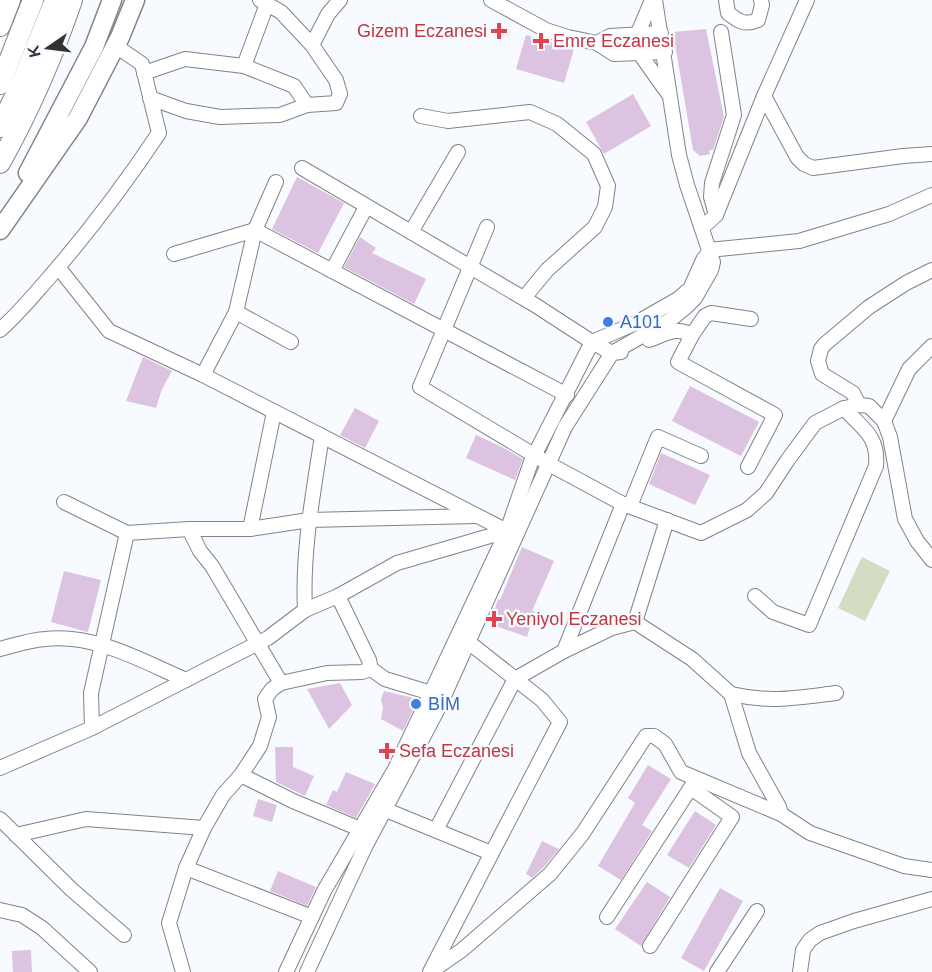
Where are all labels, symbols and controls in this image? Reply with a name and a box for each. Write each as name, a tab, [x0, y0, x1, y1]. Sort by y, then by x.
north arrow	[18, 18, 78, 78]
place label: Gizem Eczanesi	[357, 21, 487, 41]
marker: Gizem Eczanesi	[492, 24, 506, 38]
place label: Emre Eczanesi	[553, 31, 674, 51]
marker: Emre Eczanesi	[534, 34, 548, 48]
text: K	[24, 43, 44, 59]
place label: A101	[620, 312, 662, 332]
marker: A101	[601, 315, 615, 329]
place label: Yeniyol Eczanesi	[506, 609, 641, 629]
marker: Yeniyol Eczanesi	[487, 612, 501, 626]
place label: BİM	[428, 694, 460, 714]
marker: BİM	[409, 697, 423, 711]
place label: Sefa Eczanesi	[399, 741, 514, 761]
marker: Sefa Eczanesi	[380, 744, 394, 758]

